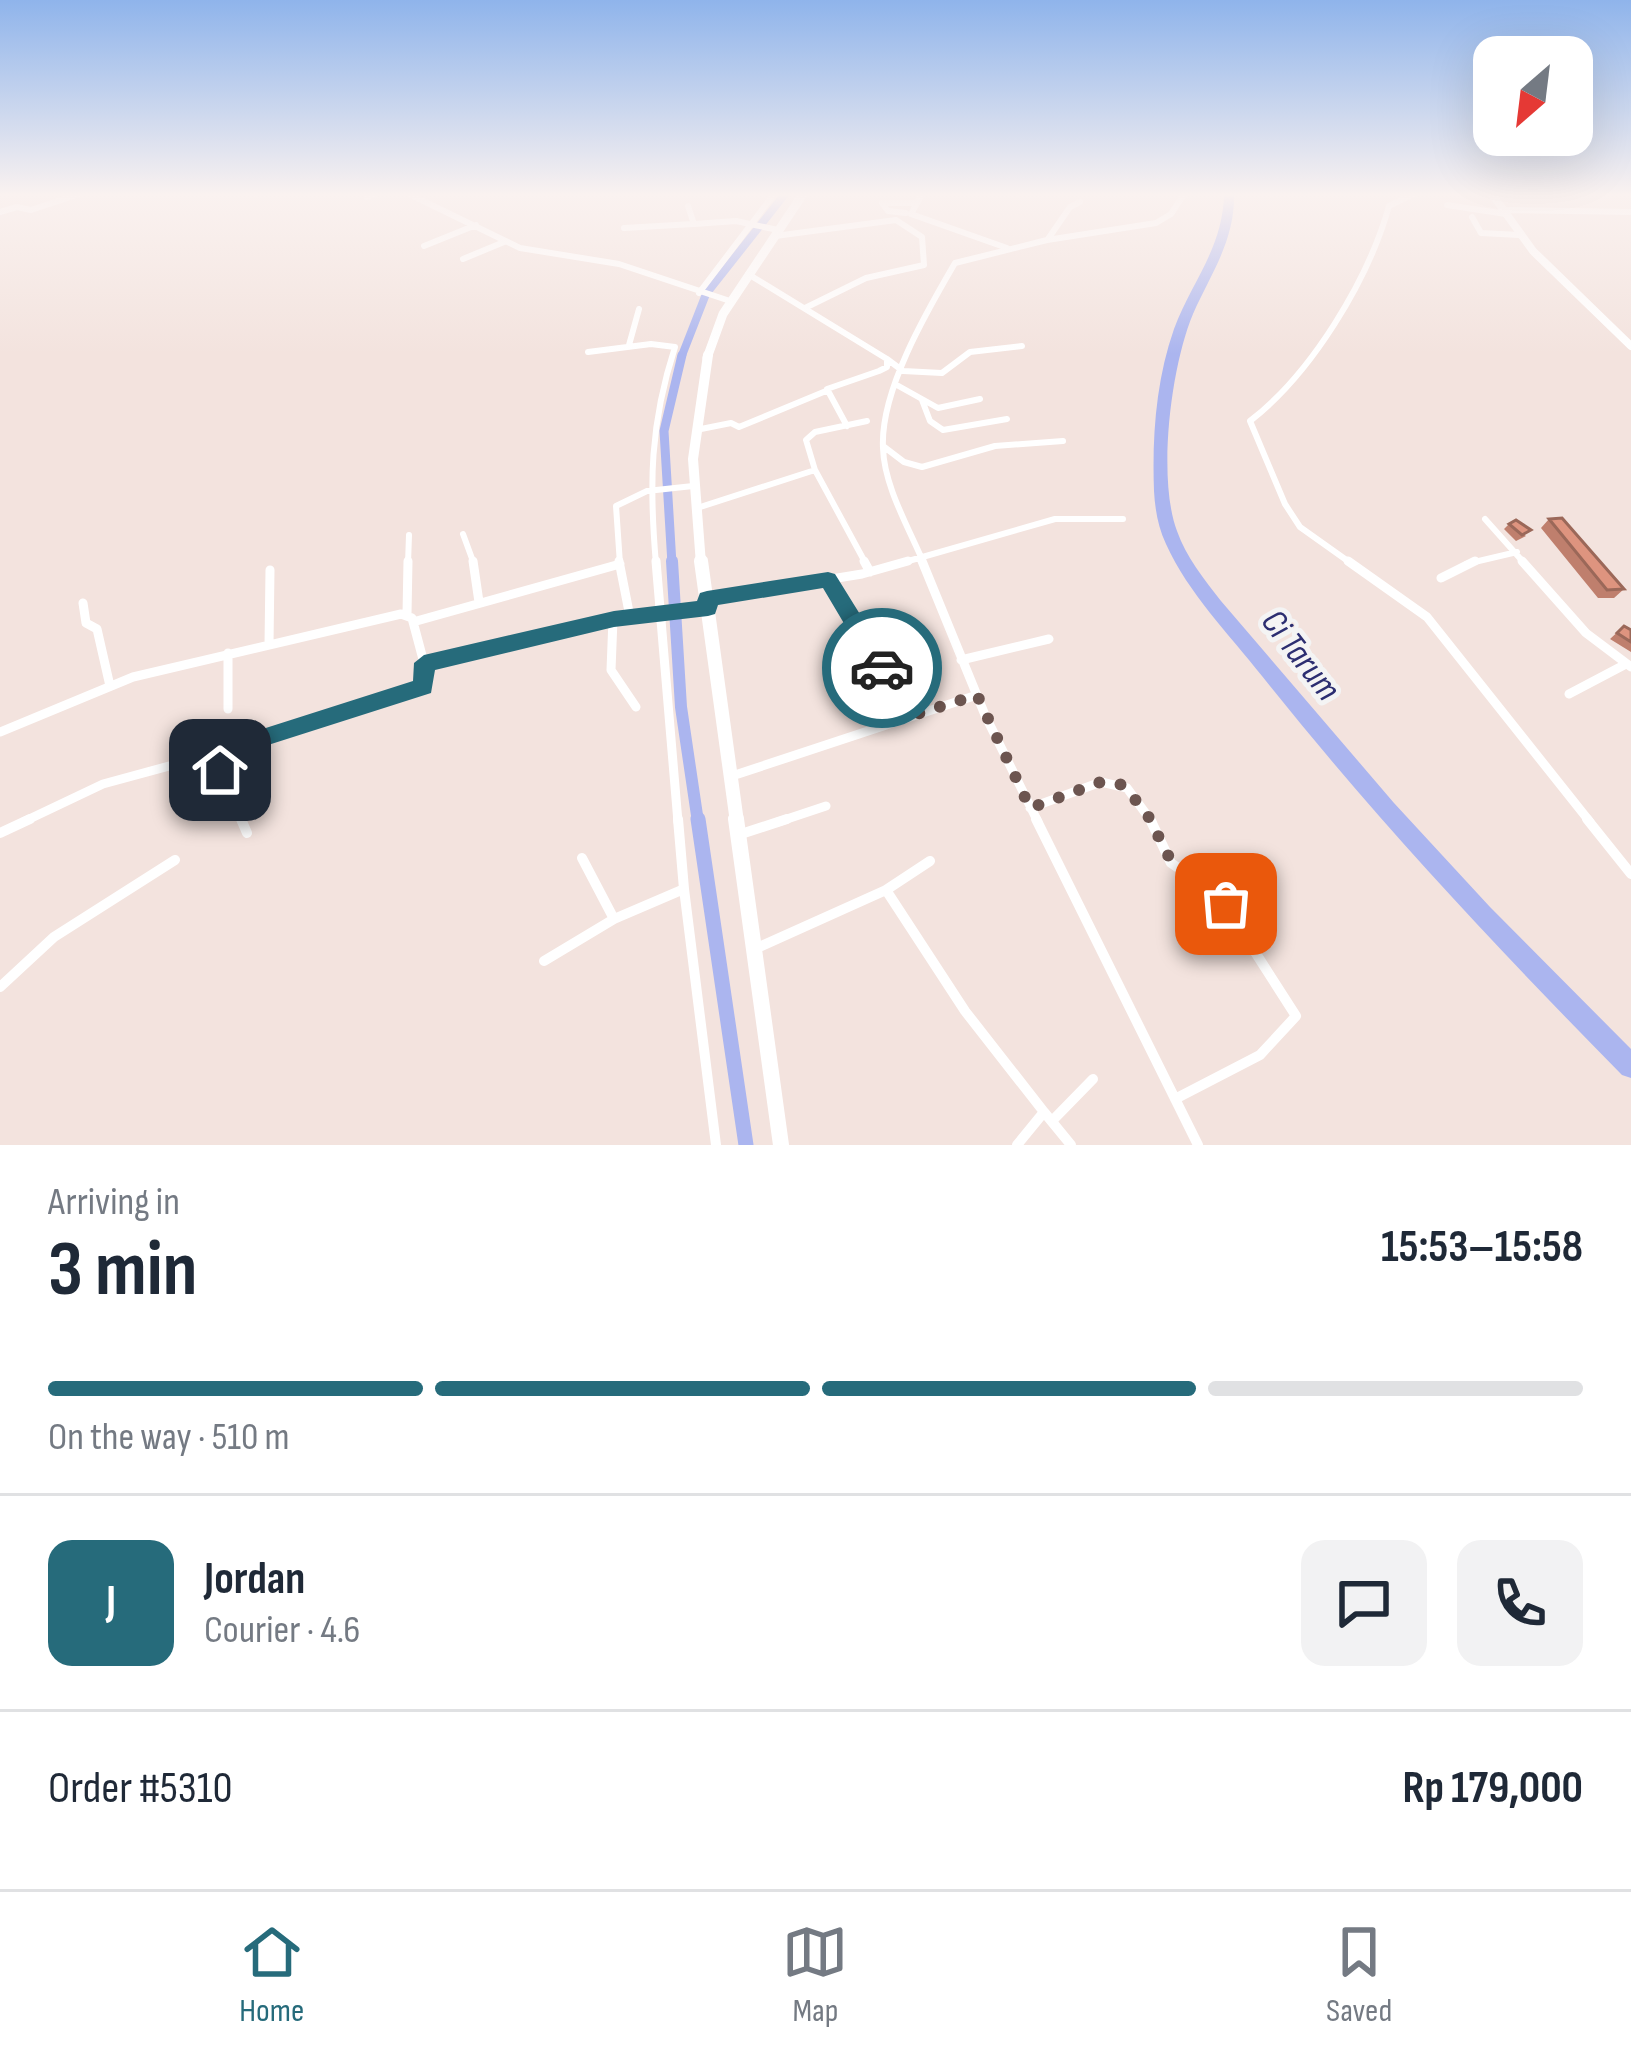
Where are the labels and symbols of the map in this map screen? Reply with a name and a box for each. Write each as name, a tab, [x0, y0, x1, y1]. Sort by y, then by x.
north arrow	[1473, 36, 1593, 156]
water label: Ci Tarum	[1251, 602, 1349, 710]
courier	[822, 608, 942, 728]
pin	[169, 719, 271, 821]
pin	[1175, 853, 1277, 955]

